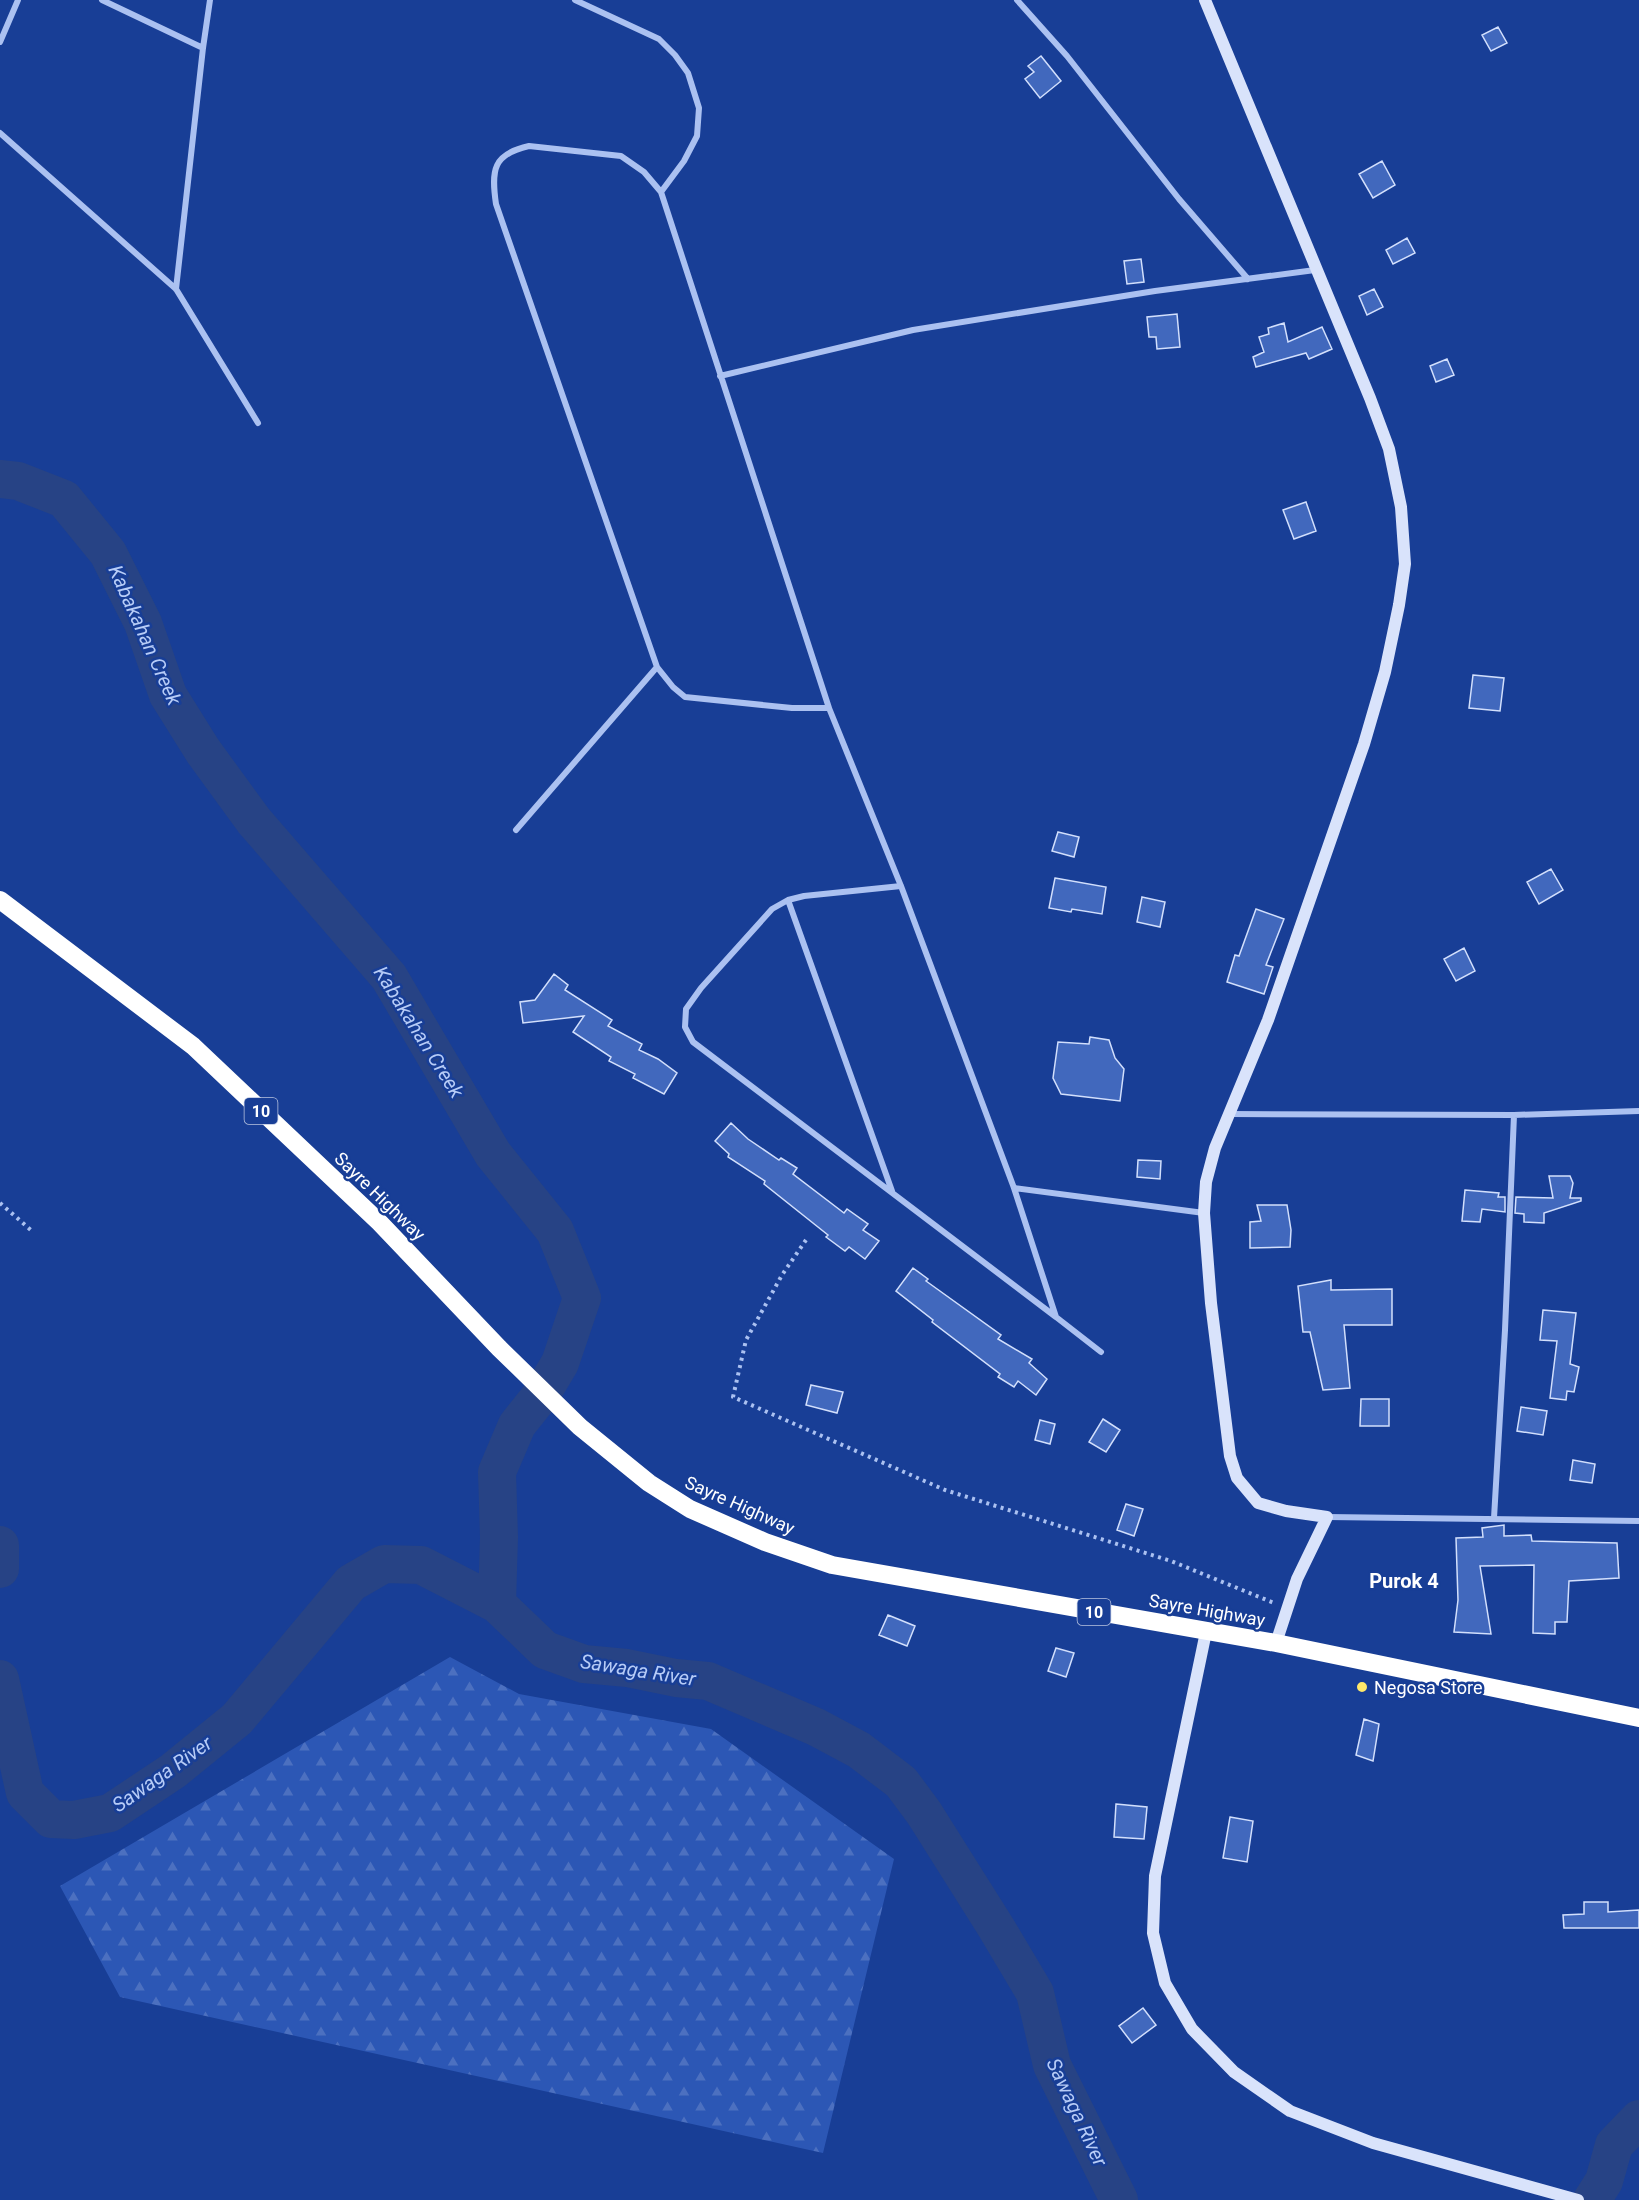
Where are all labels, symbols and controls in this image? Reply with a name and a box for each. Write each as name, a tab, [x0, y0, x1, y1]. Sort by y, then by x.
water label: Kabakahan Creek	[103, 561, 187, 710]
water label: Kabakahan Creek	[369, 962, 470, 1103]
road number: 10	[244, 1098, 278, 1124]
street label: Sayre Highway	[330, 1148, 430, 1245]
street label: Sayre Highway	[682, 1471, 798, 1539]
district label: Purok 4	[1369, 1569, 1439, 1593]
street label: Sayre Highway	[1147, 1589, 1267, 1631]
road number: 10	[1078, 1599, 1110, 1625]
water label: Sawaga River	[579, 1649, 699, 1691]
place label: Negosa Store	[1374, 1677, 1482, 1698]
marker: Negosa Store	[1355, 1680, 1369, 1694]
water label: Sawaga River	[107, 1730, 218, 1817]
water label: Sawaga River	[1042, 2054, 1113, 2171]

